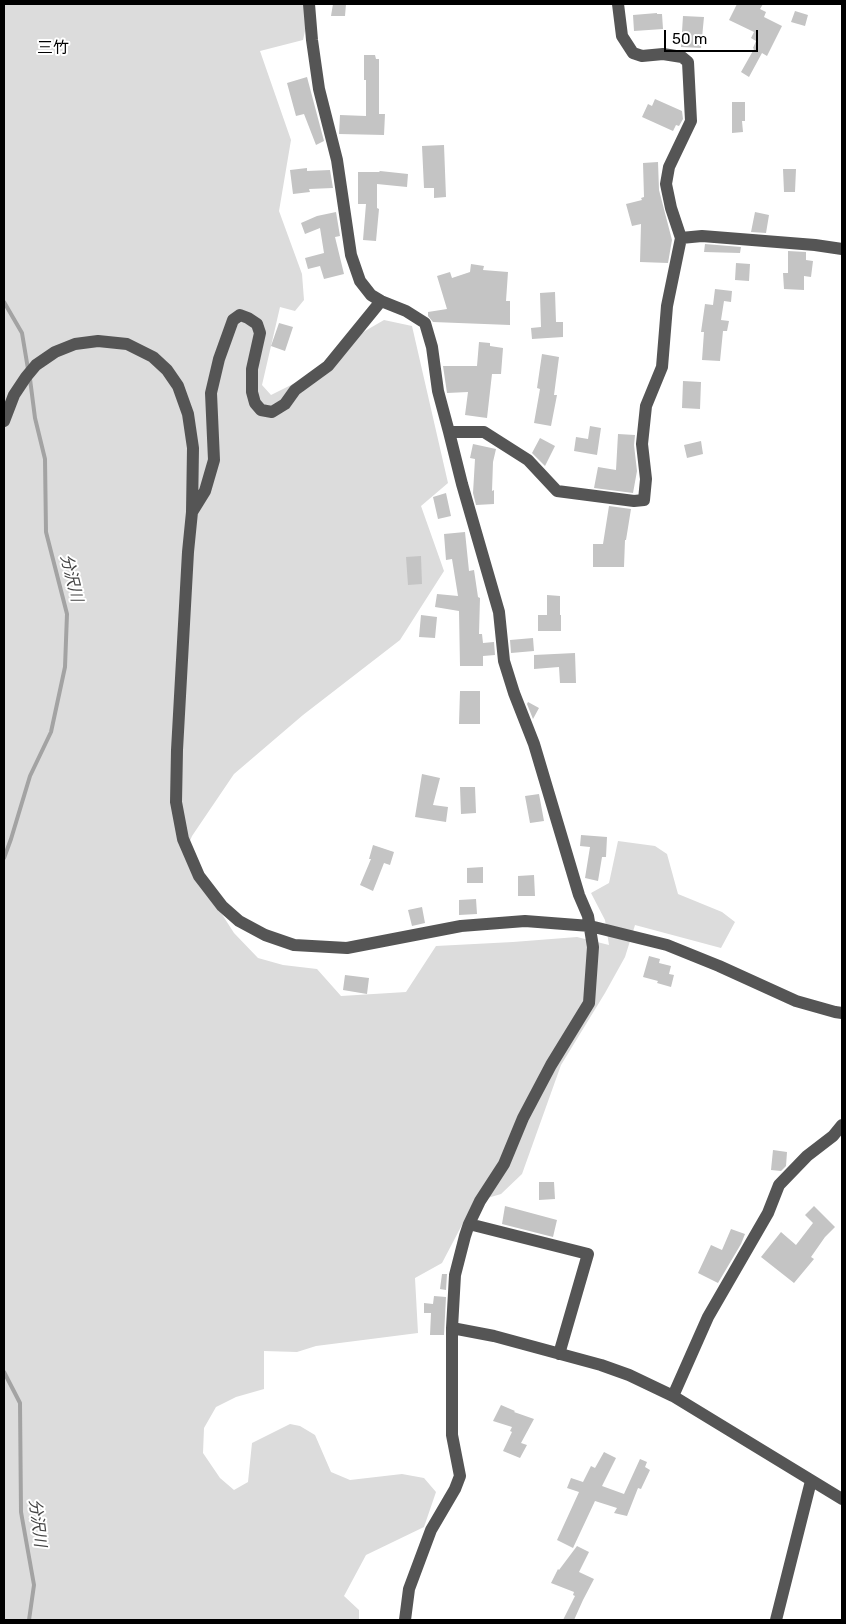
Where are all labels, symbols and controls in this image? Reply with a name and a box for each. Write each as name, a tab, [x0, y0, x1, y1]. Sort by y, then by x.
scale bar	[666, 20, 760, 52]
text: 50 m	[672, 30, 707, 48]
district label: 三竹	[37, 38, 69, 58]
water label: 分沢川	[56, 552, 86, 604]
water label: 分沢川	[25, 1498, 49, 1548]

